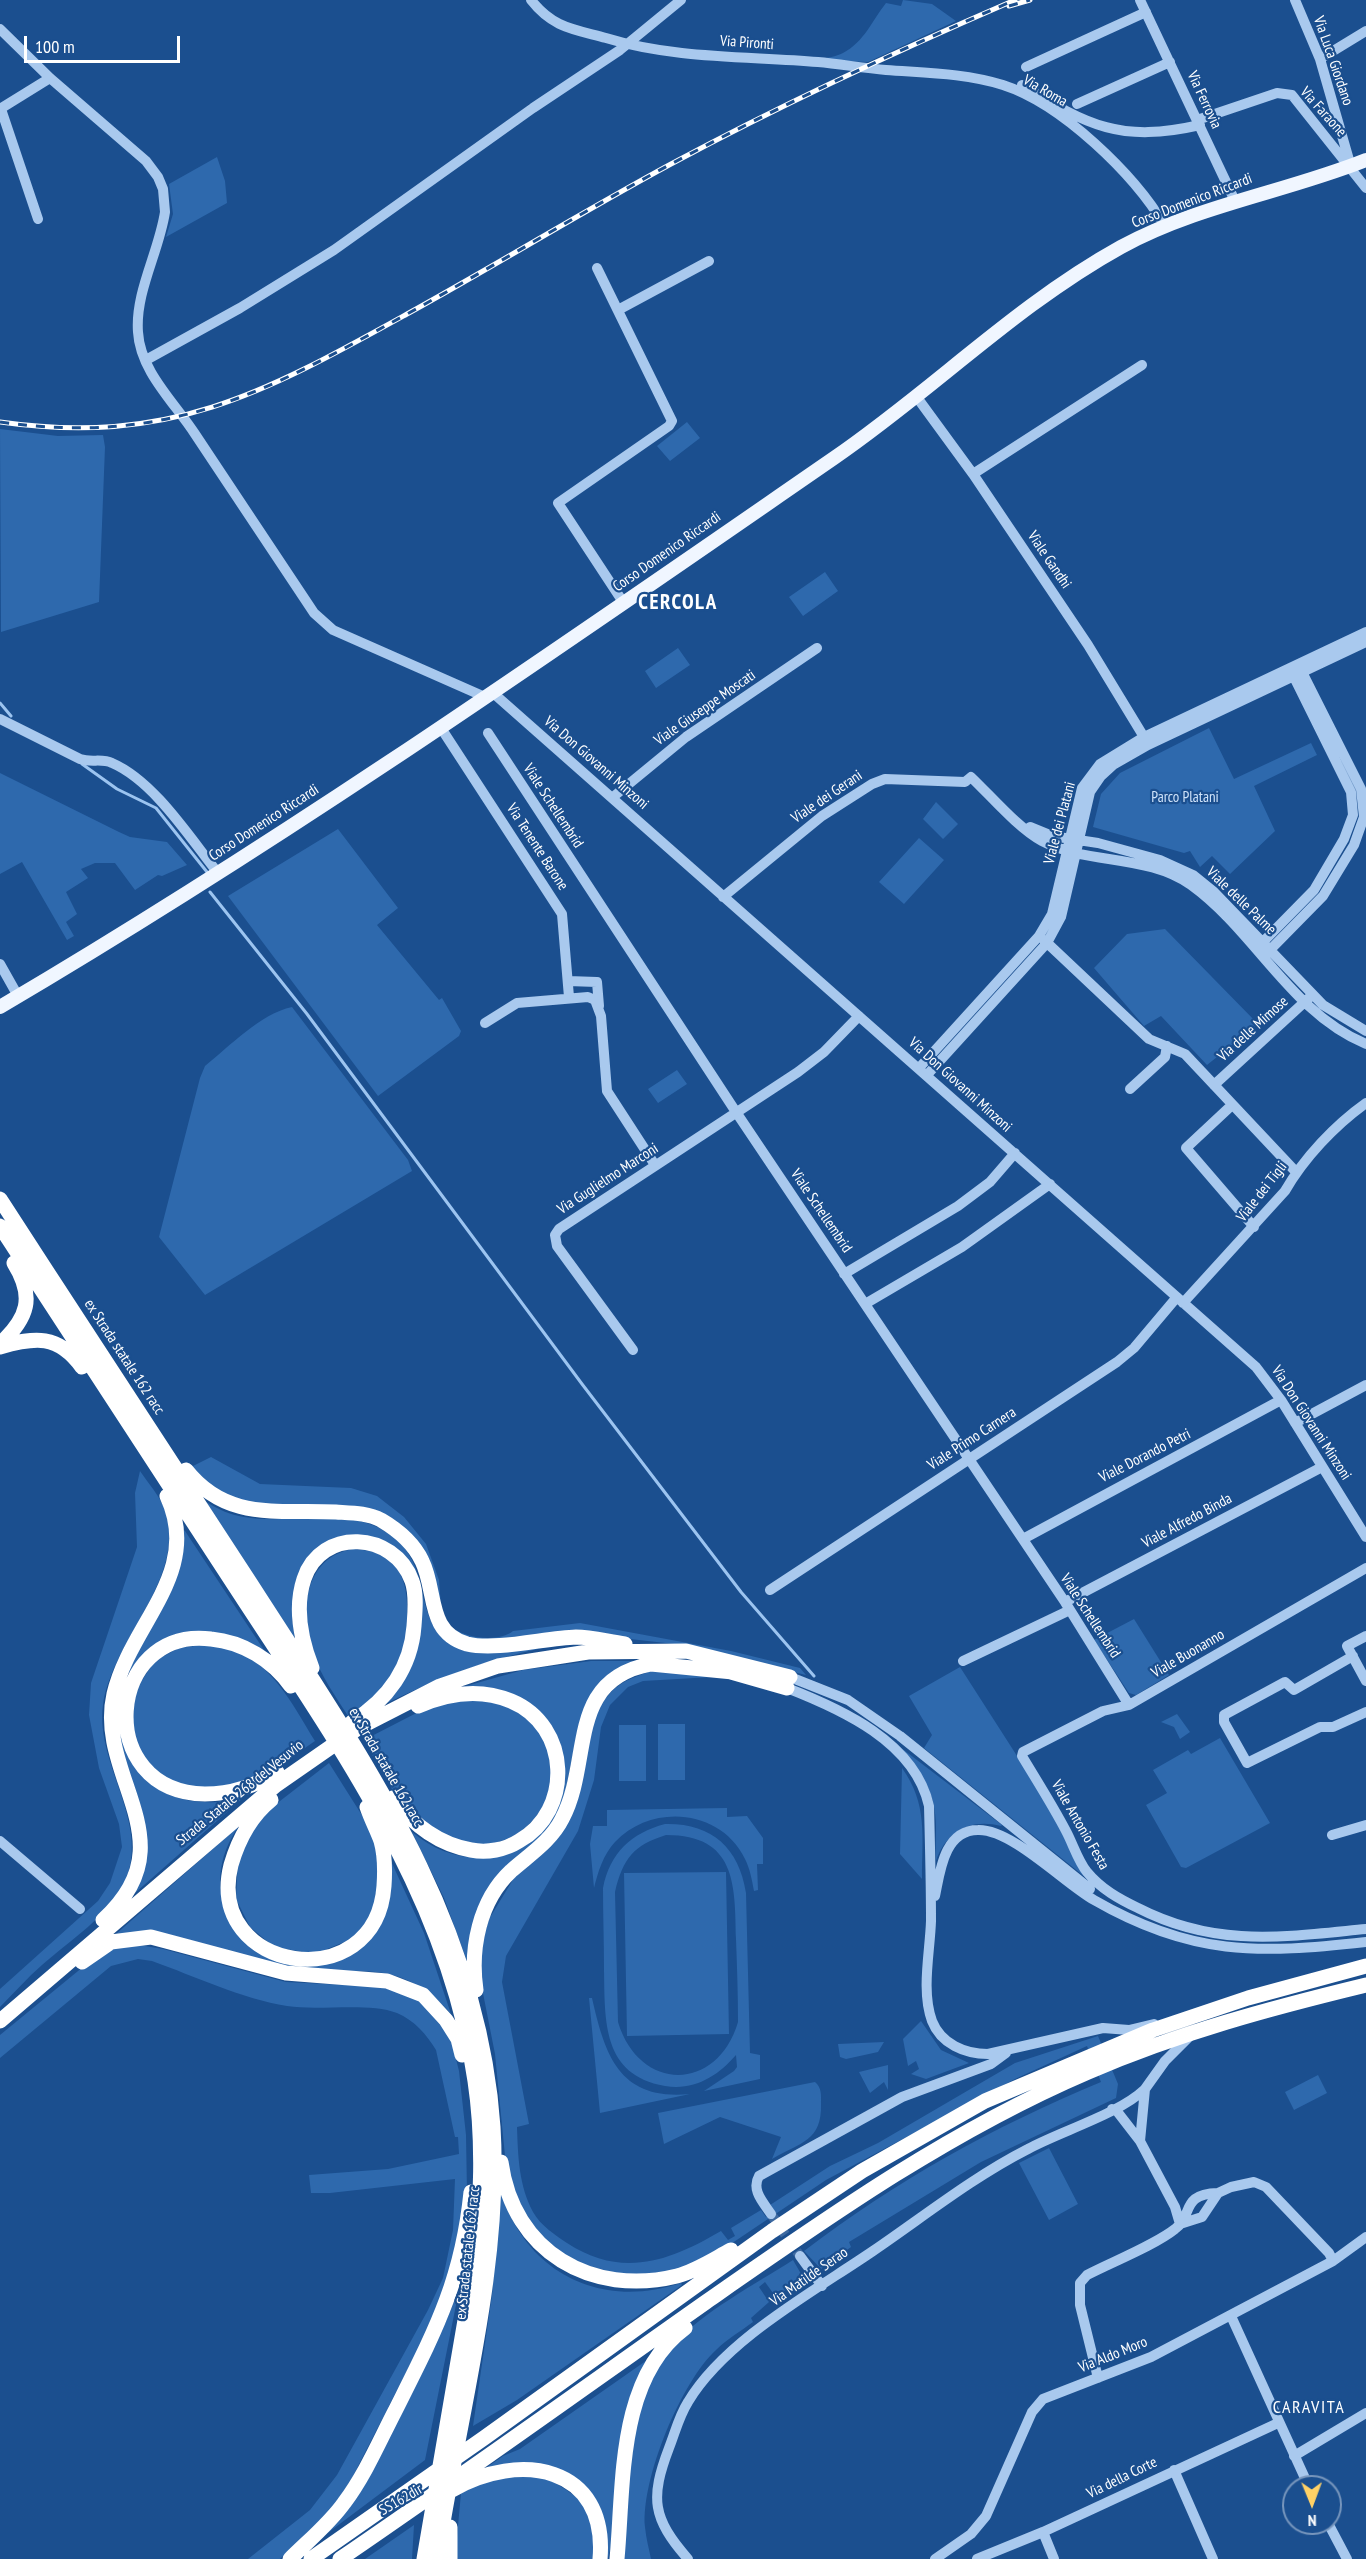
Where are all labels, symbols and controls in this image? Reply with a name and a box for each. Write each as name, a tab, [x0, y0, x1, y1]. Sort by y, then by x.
street label: Via Luca Giordano	[1309, 14, 1357, 108]
scale bar	[27, 24, 183, 62]
street label: Via Pironti	[719, 32, 775, 54]
text: 100 m	[35, 35, 75, 58]
street label: Via Ferrovia	[1183, 68, 1225, 132]
street label: Via Roma	[1020, 71, 1070, 111]
street label: Via Faraone	[1296, 83, 1350, 141]
street label: Corso Domenico Riccardi	[1129, 170, 1255, 232]
street label: Corso Domenico Riccardi	[610, 508, 724, 596]
street label: Viale Gandhi	[1023, 528, 1075, 592]
district label: CERCOLA	[638, 590, 718, 616]
street label: Viale Giuseppe Moscati	[651, 666, 759, 750]
street label: Via Don Giovanni Minzoni	[540, 713, 652, 813]
street label: Viale Schellembrid	[519, 760, 587, 852]
street label: Viale dei Gerani	[788, 767, 866, 827]
street label: Viale dei Platani	[1040, 780, 1080, 866]
street label: Corso Domenico Riccardi	[206, 781, 322, 865]
park label: Parco Platani	[1151, 789, 1219, 807]
street label: Via Tenente Barone	[502, 800, 572, 894]
street label: Viale delle Palme	[1202, 863, 1280, 939]
street label: Via delle Mimose	[1214, 993, 1292, 1065]
street label: Via Don Giovanni Minzoni	[905, 1034, 1015, 1136]
street label: Via Guglielmo Marconi	[554, 1140, 662, 1218]
street label: Viale dei Tigli	[1233, 1158, 1291, 1226]
street label: Viale Schellembrid	[786, 1166, 856, 1256]
street label: ex Strada statale 162 racc	[80, 1296, 168, 1418]
street label: Via Don Giovanni Minzoni	[1267, 1362, 1355, 1484]
street label: Viale Primo Carnera	[924, 1404, 1020, 1474]
street label: Viale Dorando Petri	[1096, 1425, 1194, 1487]
street label: Viale Alfredo Binda	[1139, 1490, 1235, 1552]
street label: Viale Schellembrid	[1056, 1570, 1124, 1662]
street label: Viale Buonanno	[1148, 1626, 1228, 1682]
street label: ex Strada statale 162 racc	[345, 1705, 427, 1829]
street label: Strada Statale 268 del Vesuvio	[173, 1736, 307, 1850]
street label: Viale Antonio Festa	[1047, 1777, 1113, 1873]
street label: ex Strada statale 162 racc	[452, 2186, 484, 2320]
street label: Via Matilde Serao	[767, 2244, 851, 2310]
street label: Via Aldo Moro	[1076, 2333, 1150, 2377]
district label: CARAVITA	[1273, 2397, 1345, 2419]
street label: Via della Corte	[1084, 2453, 1160, 2503]
north arrow	[1282, 2475, 1342, 2535]
street label: SS162dir	[376, 2480, 426, 2520]
text: N	[1308, 2511, 1317, 2531]

